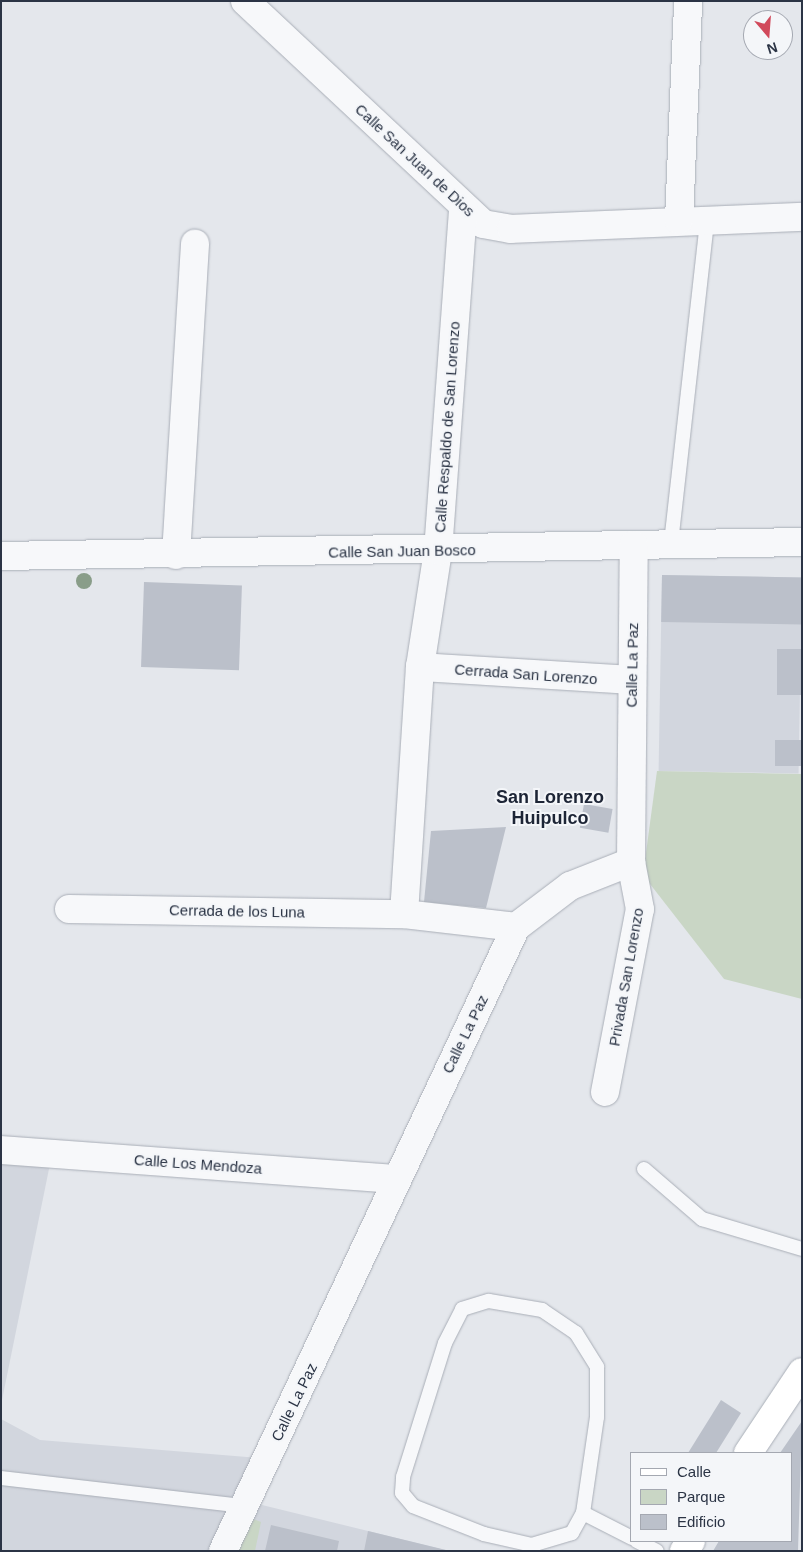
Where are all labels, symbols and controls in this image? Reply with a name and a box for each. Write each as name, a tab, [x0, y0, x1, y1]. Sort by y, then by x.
north arrow	[743, 10, 793, 60]
text: N	[765, 39, 780, 57]
street label: Calle San Juan de Dios	[352, 100, 478, 220]
street label: Calle Respaldo de San Lorenzo	[431, 321, 463, 533]
street label: Calle San Juan Bosco	[328, 541, 476, 561]
street label: Calle La Paz	[622, 622, 642, 708]
street label: Cerrada San Lorenzo	[454, 660, 598, 688]
district label: San Lorenzo Huipulco	[496, 787, 604, 830]
street label: Cerrada de los Luna	[169, 901, 305, 921]
street label: Privada San Lorenzo	[605, 906, 647, 1048]
street label: Calle La Paz	[438, 992, 492, 1076]
street label: Calle Los Mendoza	[133, 1151, 263, 1177]
street label: Calle La Paz	[267, 1360, 321, 1444]
legend	[630, 1452, 793, 1542]
text: Calle	[677, 1463, 711, 1480]
text: Parque	[677, 1488, 725, 1505]
text: Edificio	[677, 1513, 725, 1530]

